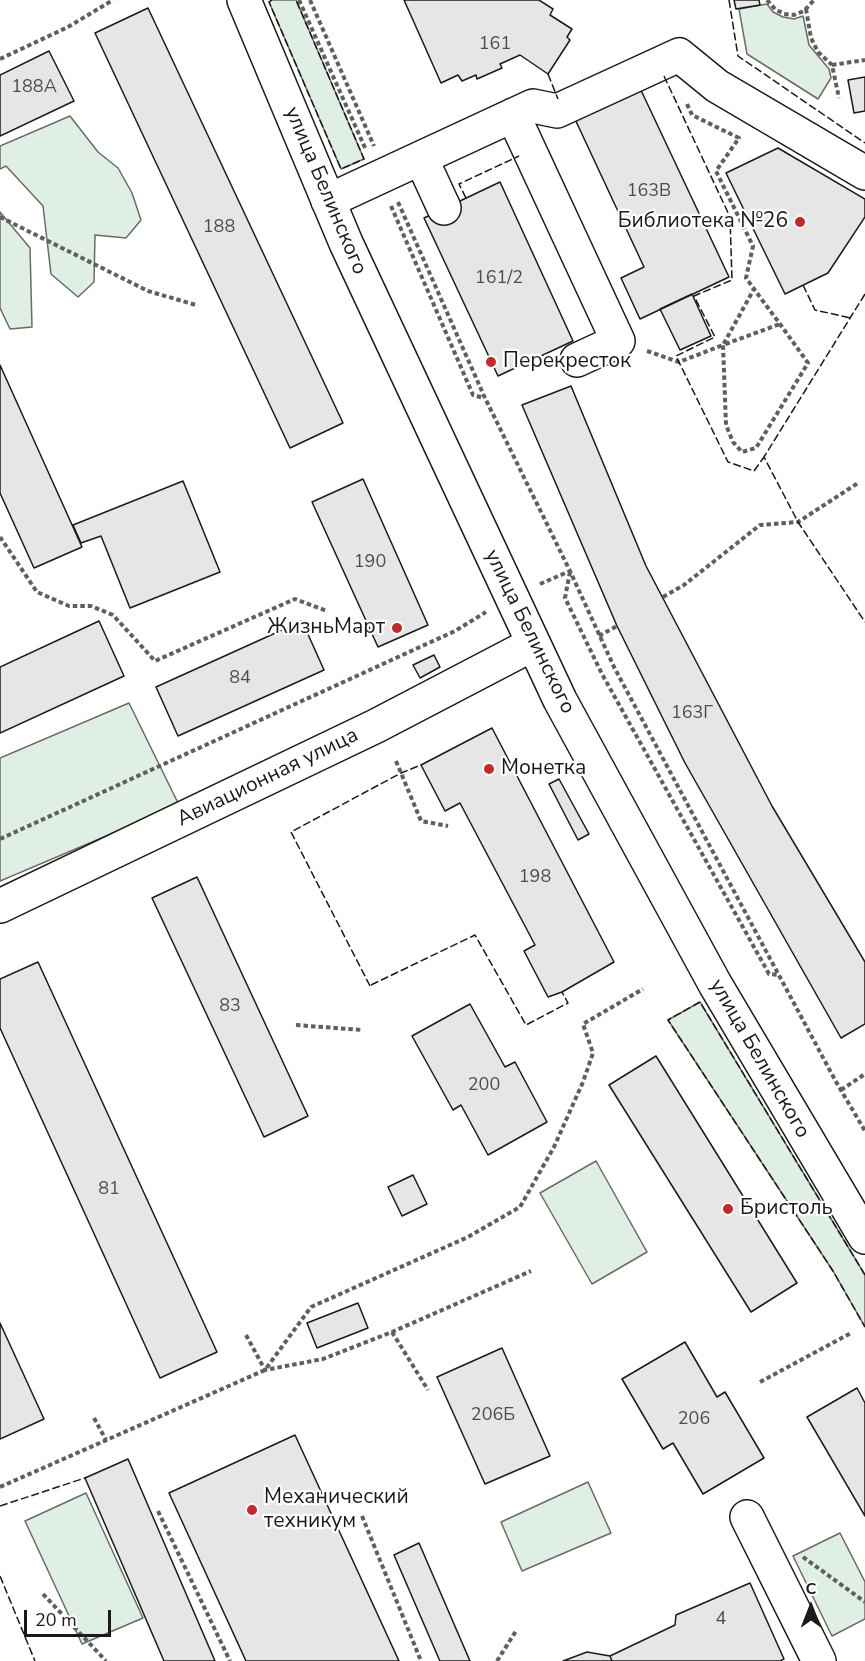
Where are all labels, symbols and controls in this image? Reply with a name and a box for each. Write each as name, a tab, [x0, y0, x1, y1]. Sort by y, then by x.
house number: 161	[479, 34, 511, 56]
house number: 188А	[11, 77, 57, 99]
street label: улица Белинского	[278, 103, 372, 279]
house number: 163В	[627, 181, 671, 203]
place label: Библиотека №26	[618, 209, 788, 235]
marker: Библиотека №26	[793, 215, 807, 229]
house number: 188	[203, 217, 235, 239]
house number: 161/2	[475, 268, 523, 290]
place label: Перекресток	[503, 349, 631, 375]
marker: Перекресток	[484, 355, 498, 369]
street label: улица Белинского	[478, 546, 580, 718]
house number: 190	[354, 552, 386, 574]
place label: ЖизньМарт	[267, 615, 385, 641]
marker: ЖизньМарт	[390, 621, 404, 635]
house number: 84	[229, 668, 251, 690]
house number: 163Г	[671, 703, 713, 725]
street label: Авиационная улица	[173, 723, 363, 833]
place label: Монетка	[501, 756, 586, 782]
marker: Монетка	[482, 762, 496, 776]
house number: 198	[519, 867, 551, 889]
street label: улица Белинского	[703, 975, 815, 1143]
house number: 83	[219, 996, 241, 1018]
house number: 200	[468, 1075, 500, 1097]
house number: 81	[98, 1179, 120, 1201]
place label: Бристоль	[740, 1196, 833, 1222]
marker: Бристоль	[721, 1202, 735, 1216]
house number: 206Б	[471, 1405, 515, 1427]
house number: 206	[678, 1409, 710, 1431]
place label: Механический техникум	[264, 1485, 409, 1535]
marker: Механический техникум	[245, 1503, 259, 1517]
north arrow	[781, 1577, 841, 1637]
text: С	[806, 1578, 816, 1600]
scale bar	[27, 1598, 114, 1636]
text: 20 m	[35, 1608, 77, 1632]
house number: 4	[716, 1609, 726, 1631]

